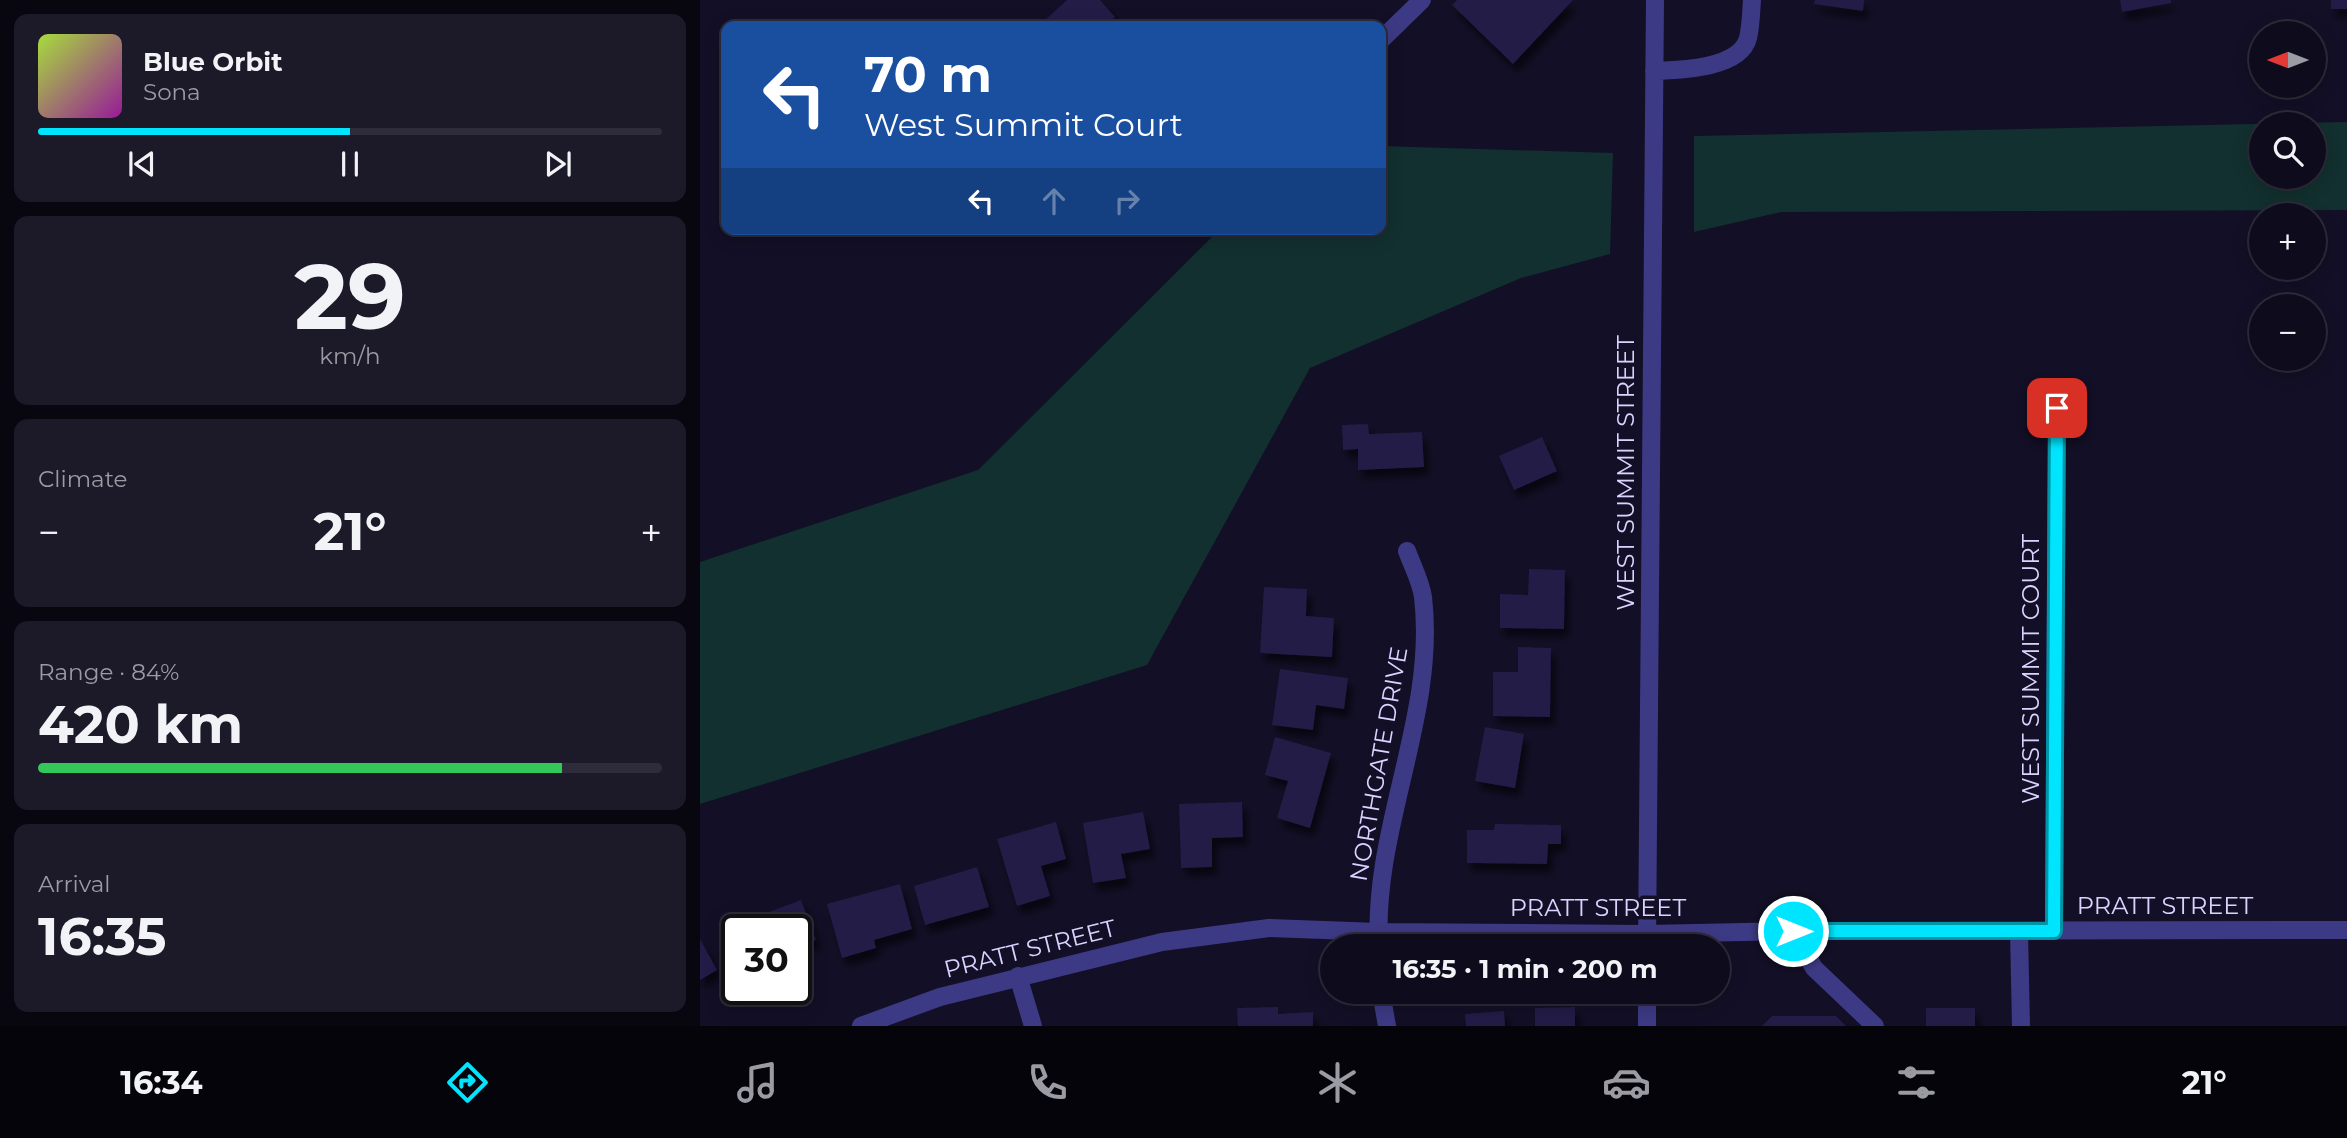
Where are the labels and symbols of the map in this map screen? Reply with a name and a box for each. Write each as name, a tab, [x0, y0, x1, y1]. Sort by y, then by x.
north arrow	[2249, 21, 2326, 98]
street label: WEST SUMMIT STREET	[1611, 335, 1640, 611]
pin	[2027, 378, 2087, 438]
street label: WEST SUMMIT COURT	[2016, 534, 2045, 804]
street label: NORTHGATE DRIVE	[1344, 644, 1413, 883]
street label: PRATT STREET	[2077, 891, 2253, 920]
street label: PRATT STREET	[1510, 893, 1686, 922]
position arrow	[1756, 894, 1830, 968]
street label: PRATT STREET	[941, 913, 1119, 984]
speed limit sign: 30	[721, 914, 812, 1005]

